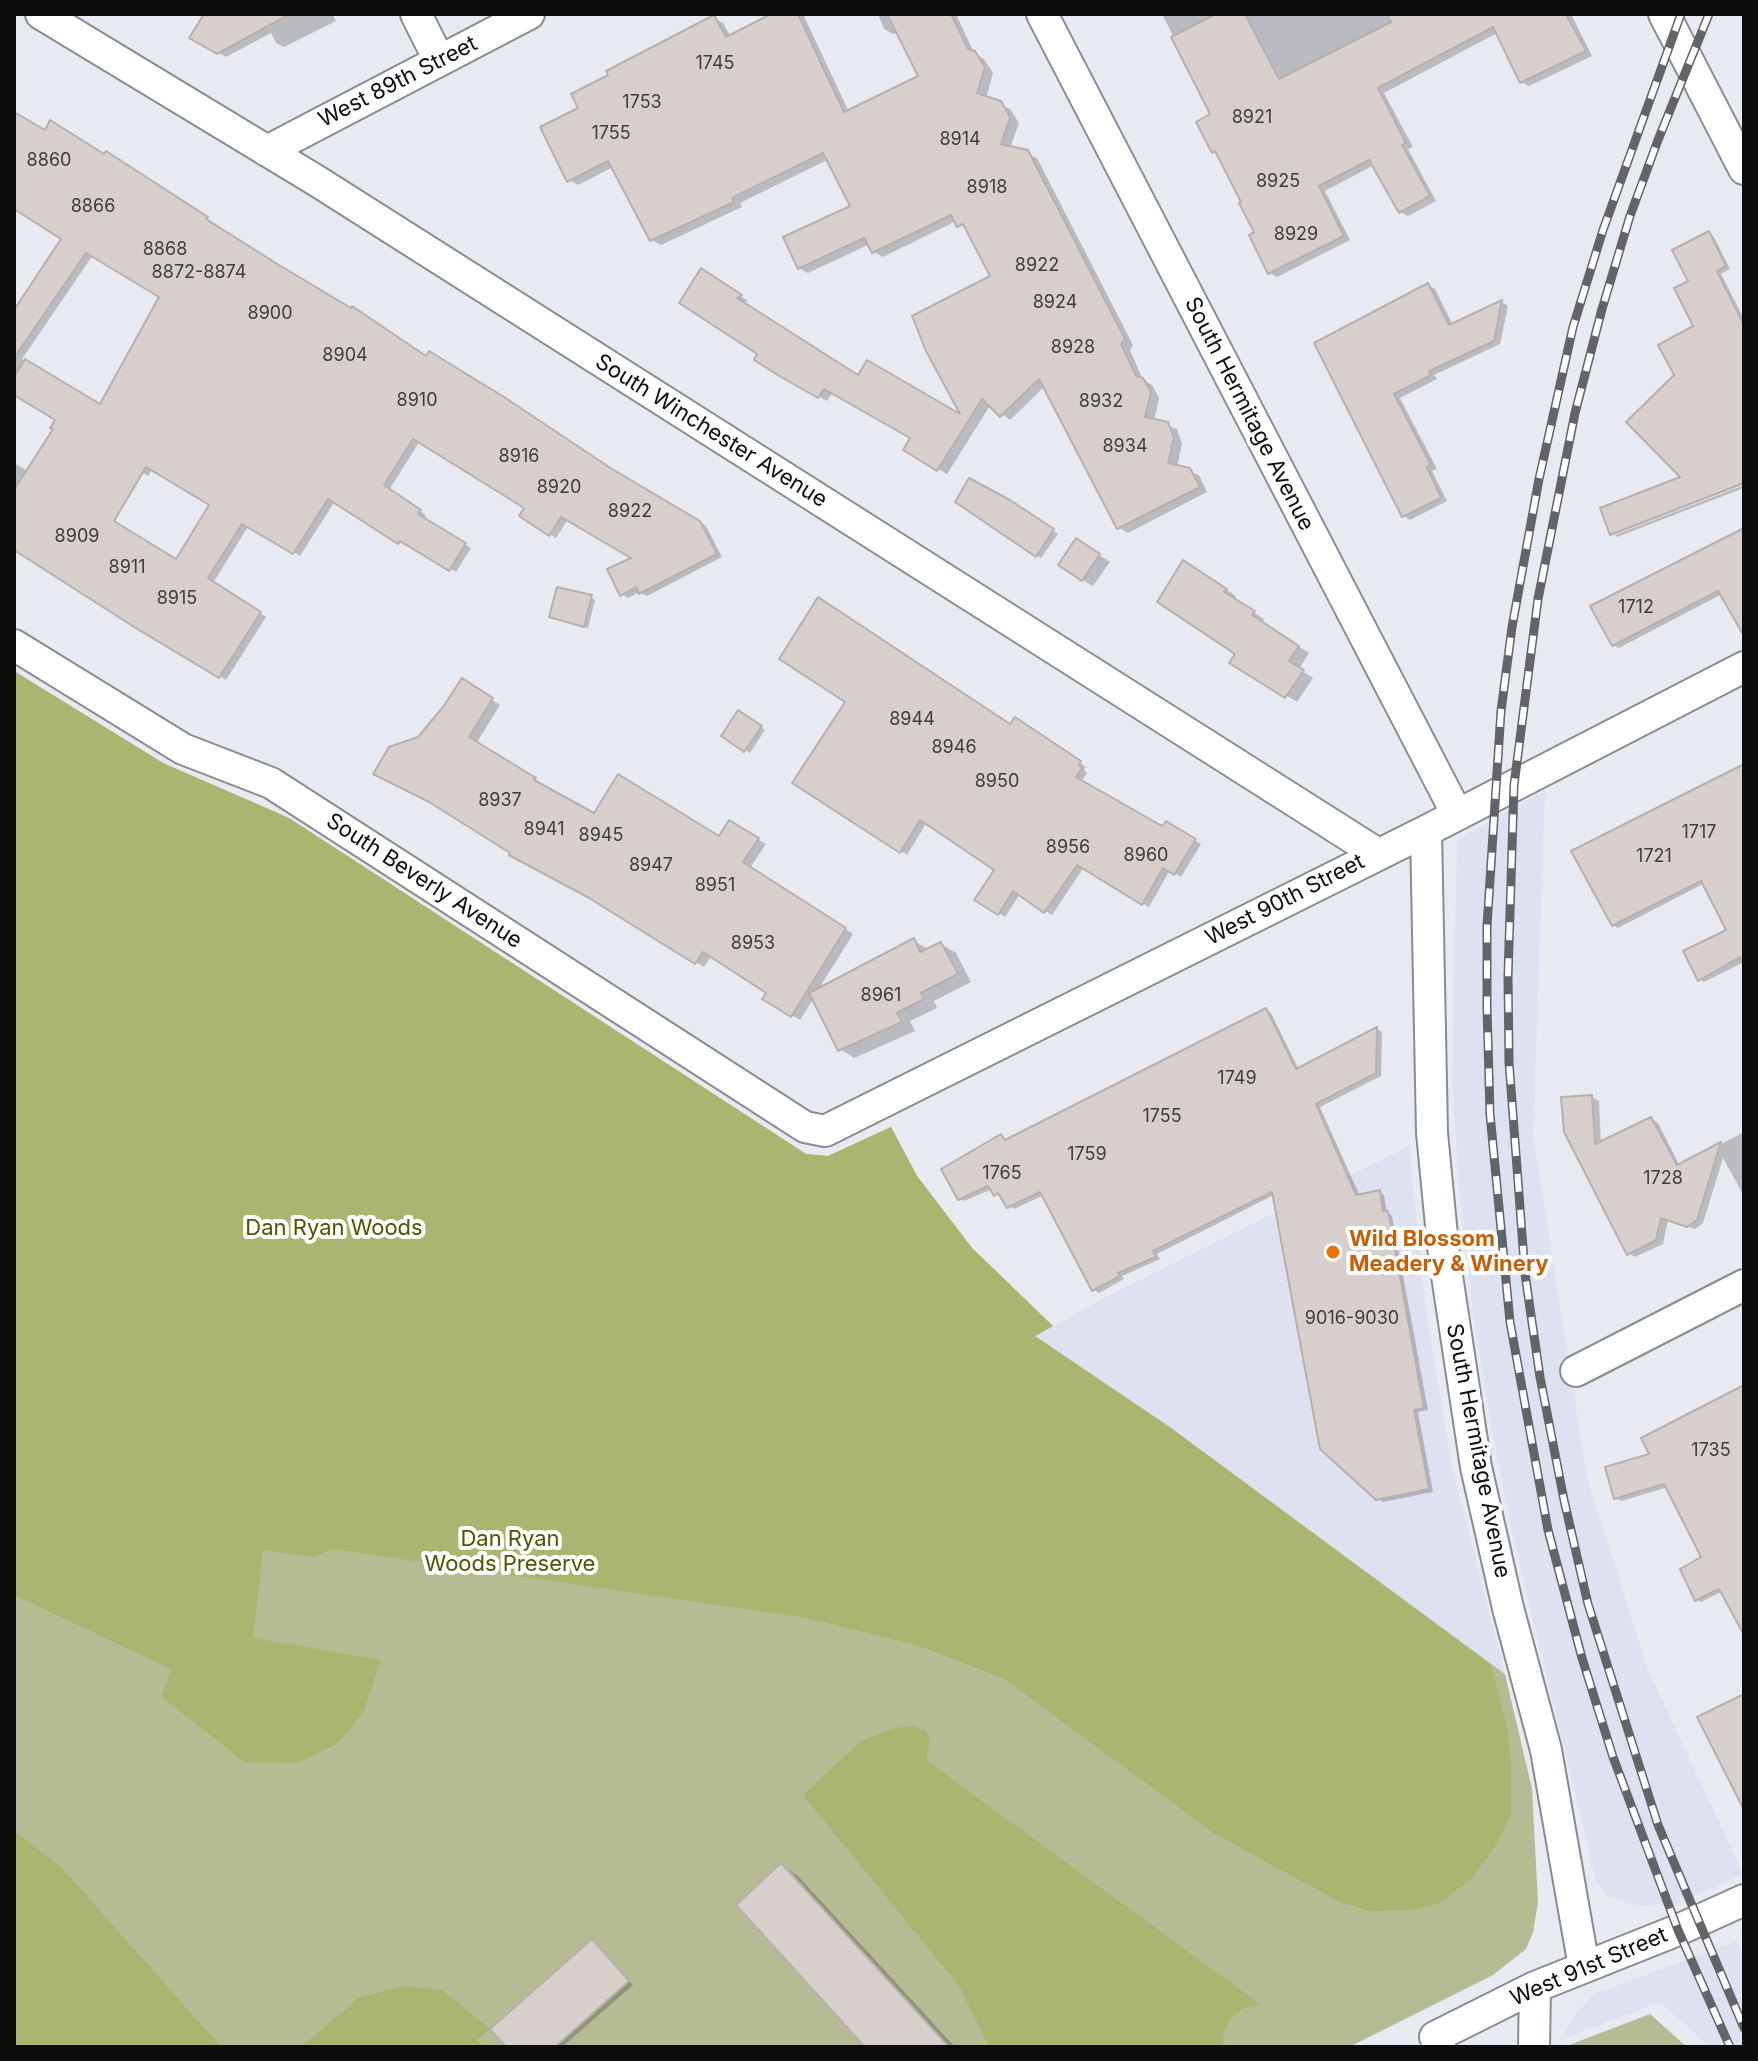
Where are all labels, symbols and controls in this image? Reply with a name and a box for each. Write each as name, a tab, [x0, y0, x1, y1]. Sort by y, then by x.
street label: West 89th Street	[314, 31, 482, 133]
house number: 1745	[695, 53, 735, 75]
house number: 1753	[622, 92, 662, 114]
house number: 8921	[1232, 107, 1272, 129]
house number: 1755	[591, 123, 631, 145]
house number: 8914	[939, 129, 981, 151]
house number: 8860	[27, 150, 71, 172]
house number: 8925	[1256, 171, 1300, 193]
house number: 8918	[967, 177, 1007, 199]
house number: 8866	[71, 196, 115, 218]
house number: 8929	[1274, 224, 1318, 246]
house number: 8868	[143, 239, 187, 261]
house number: 8922	[1015, 255, 1059, 277]
house number: 8872-8874	[152, 262, 246, 284]
house number: 8924	[1033, 292, 1077, 314]
street label: South Hermitage Avenue	[1179, 293, 1319, 535]
house number: 8900	[247, 303, 293, 325]
house number: 8928	[1051, 337, 1095, 359]
house number: 8904	[322, 345, 368, 367]
street label: South Winchester Avenue	[590, 349, 832, 513]
house number: 8910	[397, 390, 437, 412]
house number: 8932	[1079, 391, 1123, 413]
house number: 8934	[1102, 436, 1148, 458]
house number: 8916	[499, 446, 539, 468]
house number: 8920	[537, 477, 581, 499]
house number: 8922	[608, 501, 652, 523]
house number: 8909	[55, 526, 99, 548]
house number: 8911	[109, 557, 145, 579]
house number: 8915	[157, 588, 197, 610]
house number: 1712	[1618, 597, 1654, 619]
house number: 8944	[889, 709, 935, 731]
house number: 8946	[931, 737, 977, 759]
house number: 8950	[975, 771, 1019, 793]
house number: 8937	[478, 790, 522, 812]
street label: South Beverly Avenue	[321, 808, 527, 954]
house number: 8941	[524, 819, 564, 841]
house number: 1717	[1681, 822, 1717, 844]
house number: 8945	[579, 825, 623, 847]
house number: 8956	[1046, 837, 1090, 859]
house number: 8960	[1124, 845, 1168, 867]
house number: 1721	[1636, 846, 1672, 868]
street label: West 90th Street	[1201, 849, 1369, 951]
house number: 8947	[629, 855, 673, 877]
house number: 8951	[695, 875, 735, 897]
house number: 8953	[731, 933, 775, 955]
house number: 8961	[861, 985, 901, 1007]
house number: 1749	[1217, 1068, 1257, 1090]
house number: 1755	[1142, 1106, 1182, 1128]
house number: 1759	[1067, 1144, 1107, 1166]
house number: 1765	[982, 1163, 1022, 1185]
house number: 1728	[1643, 1168, 1683, 1190]
park label: Dan Ryan Woods	[245, 1215, 423, 1241]
place label: Wild Blossom Meadery & Winery	[1349, 1226, 1548, 1278]
marker: Wild Blossom Meadery & Winery	[1324, 1243, 1342, 1261]
house number: 9016-9030	[1305, 1308, 1399, 1330]
street label: South Hermitage Avenue	[1440, 1322, 1516, 1580]
house number: 1735	[1691, 1440, 1731, 1462]
park label: Dan Ryan Woods Preserve	[425, 1526, 595, 1578]
street label: West 91st Street	[1506, 1922, 1672, 2012]

